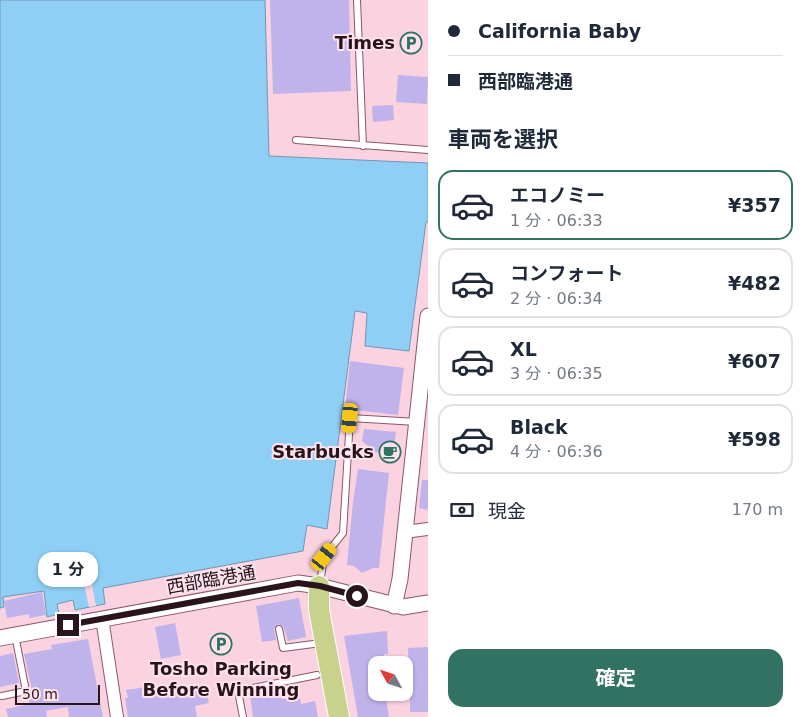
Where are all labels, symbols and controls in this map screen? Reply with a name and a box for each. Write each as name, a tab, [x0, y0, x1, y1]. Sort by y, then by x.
text: California Baby	[478, 20, 641, 42]
parking icon: Times	[399, 31, 423, 55]
place label: Times	[335, 32, 395, 53]
text: 西部臨港通	[478, 70, 573, 92]
text: 車両を選択	[448, 127, 558, 152]
icon: car	[450, 183, 495, 228]
text: エコノミー	[510, 184, 605, 206]
text: ¥357	[728, 194, 781, 216]
text: 1 分 · 06:33	[510, 211, 603, 230]
icon: car	[450, 261, 495, 306]
text: コンフォート	[510, 262, 623, 284]
text: ¥482	[728, 272, 781, 294]
text: 2 分 · 06:34	[510, 289, 603, 308]
text: XL	[510, 338, 537, 360]
icon: car	[450, 339, 495, 384]
text: ¥607	[728, 350, 781, 372]
text: 3 分 · 06:35	[510, 364, 603, 383]
car	[341, 402, 358, 434]
text: Black	[510, 416, 568, 438]
icon: car	[450, 417, 495, 462]
text: ¥598	[728, 428, 781, 450]
cafe icon: Starbucks	[378, 440, 402, 464]
place label: Starbucks	[272, 441, 374, 462]
text: 4 分 · 06:36	[510, 442, 603, 461]
icon: cash	[448, 496, 476, 524]
text: 現金	[488, 500, 526, 522]
text: 170 m	[732, 500, 783, 519]
car	[308, 541, 339, 573]
callout: 1 分	[38, 552, 98, 588]
text: 1 分	[52, 560, 84, 579]
street label: 西部臨港通	[165, 561, 257, 598]
route start	[346, 585, 368, 607]
route end	[57, 614, 79, 636]
parking icon: Tosho Parking Before Winning	[209, 632, 233, 656]
button: 確定	[448, 649, 783, 707]
north arrow	[368, 656, 412, 701]
map controls	[368, 656, 413, 701]
place label: Tosho Parking Before Winning	[143, 658, 300, 700]
scale bar	[15, 682, 100, 705]
text: 50 m	[22, 686, 58, 702]

